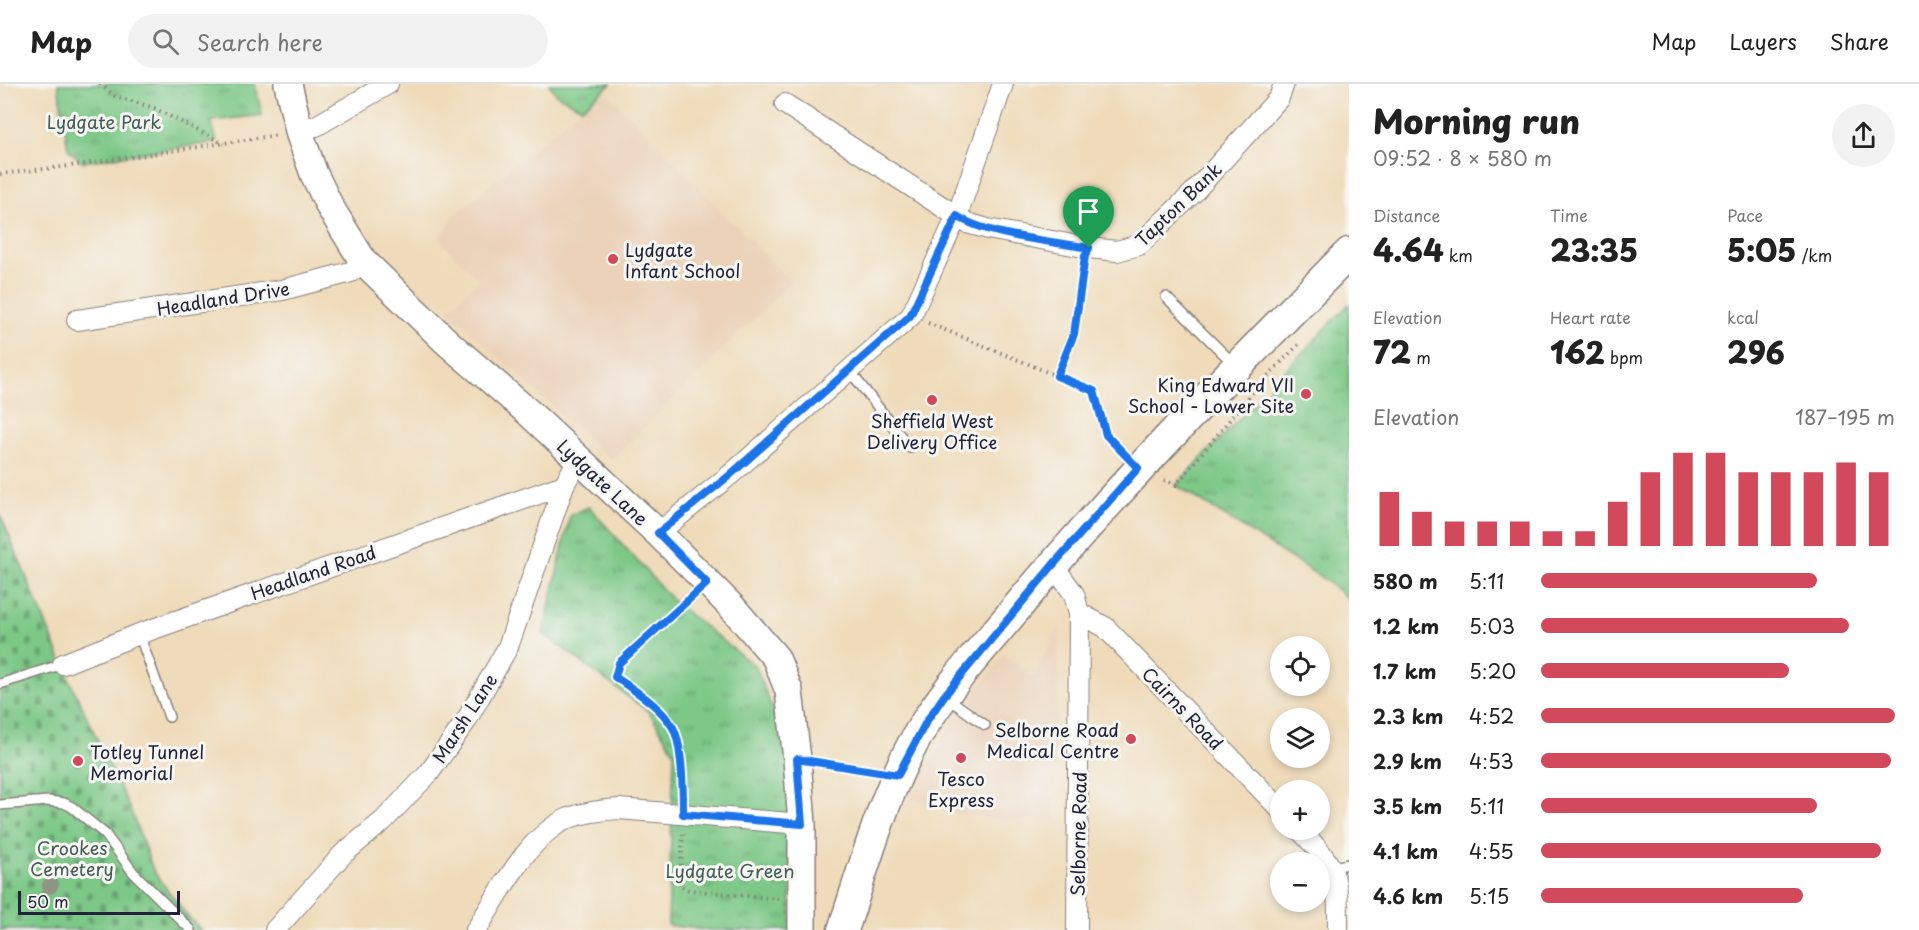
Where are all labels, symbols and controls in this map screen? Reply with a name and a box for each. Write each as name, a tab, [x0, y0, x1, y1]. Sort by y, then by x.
search box	[128, 14, 548, 68]
text: Map	[30, 20, 92, 63]
icon: search	[149, 25, 182, 58]
text: Search here	[197, 25, 323, 58]
text: Map	[1652, 25, 1696, 57]
text: Layers	[1729, 25, 1797, 57]
text: Share	[1830, 25, 1889, 57]
text: Morning run	[1373, 95, 1580, 145]
button: share	[1832, 104, 1895, 167]
park label: Lydgate Park	[47, 108, 161, 135]
text: 09:52 · 8 × 580 m	[1373, 143, 1552, 173]
street label: Tapton Bank	[1129, 156, 1227, 252]
pin	[1063, 186, 1114, 248]
icon: arrive	[1072, 195, 1105, 228]
text: Distance	[1373, 203, 1440, 227]
text: Time	[1550, 203, 1588, 227]
text: Pace	[1727, 203, 1763, 227]
text: 4.64	[1373, 227, 1444, 272]
text: 23:35	[1550, 227, 1638, 272]
text: 5:05	[1727, 227, 1796, 272]
place label: Lydgate Infant School	[625, 236, 740, 284]
text: km	[1444, 243, 1473, 267]
text: /km	[1796, 243, 1832, 267]
marker: Lydgate Infant School	[606, 252, 620, 266]
street label: Headland Drive	[155, 274, 291, 322]
text: Elevation	[1373, 305, 1442, 329]
text: Heart rate	[1550, 305, 1631, 329]
text: kcal	[1727, 305, 1759, 329]
text: 72	[1373, 329, 1411, 374]
text: 162	[1550, 329, 1605, 374]
text: 296	[1727, 329, 1785, 374]
text: m	[1411, 345, 1431, 369]
text: bpm	[1605, 345, 1643, 369]
place label: King Edward VII School - Lower Site	[1128, 371, 1294, 419]
marker: King Edward VII School - Lower Site	[1299, 387, 1313, 401]
marker: Sheffield West Delivery Office	[925, 393, 939, 407]
text: Elevation	[1373, 402, 1459, 432]
text: 187–195 m	[1795, 402, 1895, 432]
place label: Sheffield West Delivery Office	[867, 407, 997, 455]
street label: Lydgate Lane	[551, 433, 655, 531]
street label: Headland Road	[247, 538, 379, 606]
text: 580 m	[1373, 566, 1438, 596]
text: 5:11	[1469, 566, 1504, 596]
text: 1.2 km	[1373, 611, 1439, 641]
text: 5:03	[1469, 611, 1515, 641]
map controls	[1270, 636, 1330, 912]
button: locate	[1270, 636, 1330, 696]
text: 1.7 km	[1373, 656, 1436, 686]
text: 5:20	[1469, 656, 1516, 686]
street label: Cairns Road	[1136, 660, 1230, 756]
street label: Marsh Lane	[425, 668, 503, 768]
text: 2.3 km	[1373, 701, 1443, 731]
text: 4:52	[1469, 701, 1514, 731]
button: layers	[1270, 708, 1330, 768]
place label: Selborne Road Medical Centre	[986, 716, 1119, 764]
marker: Selborne Road Medical Centre	[1124, 732, 1138, 746]
place label: Totley Tunnel Memorial	[90, 738, 204, 786]
text: 2.9 km	[1373, 746, 1442, 776]
text: 4:53	[1469, 746, 1514, 776]
marker: Tesco Express	[954, 751, 968, 765]
marker: Totley Tunnel Memorial	[71, 754, 85, 768]
place label: Tesco Express	[928, 765, 994, 813]
street label: Selborne Road	[1063, 771, 1093, 897]
button: +	[1270, 780, 1330, 840]
text: 3.5 km	[1373, 791, 1442, 821]
text: 5:11	[1469, 791, 1504, 821]
park label: Crookes Cemetery	[30, 834, 114, 882]
text: 4.1 km	[1373, 836, 1438, 866]
text: 4:55	[1469, 836, 1514, 866]
button: −	[1270, 852, 1330, 912]
park label: Lydgate Green	[666, 857, 794, 884]
text: 4.6 km	[1373, 881, 1443, 911]
text: 5:15	[1469, 881, 1509, 911]
scale bar	[18, 888, 180, 916]
text: 50 m	[27, 889, 68, 913]

